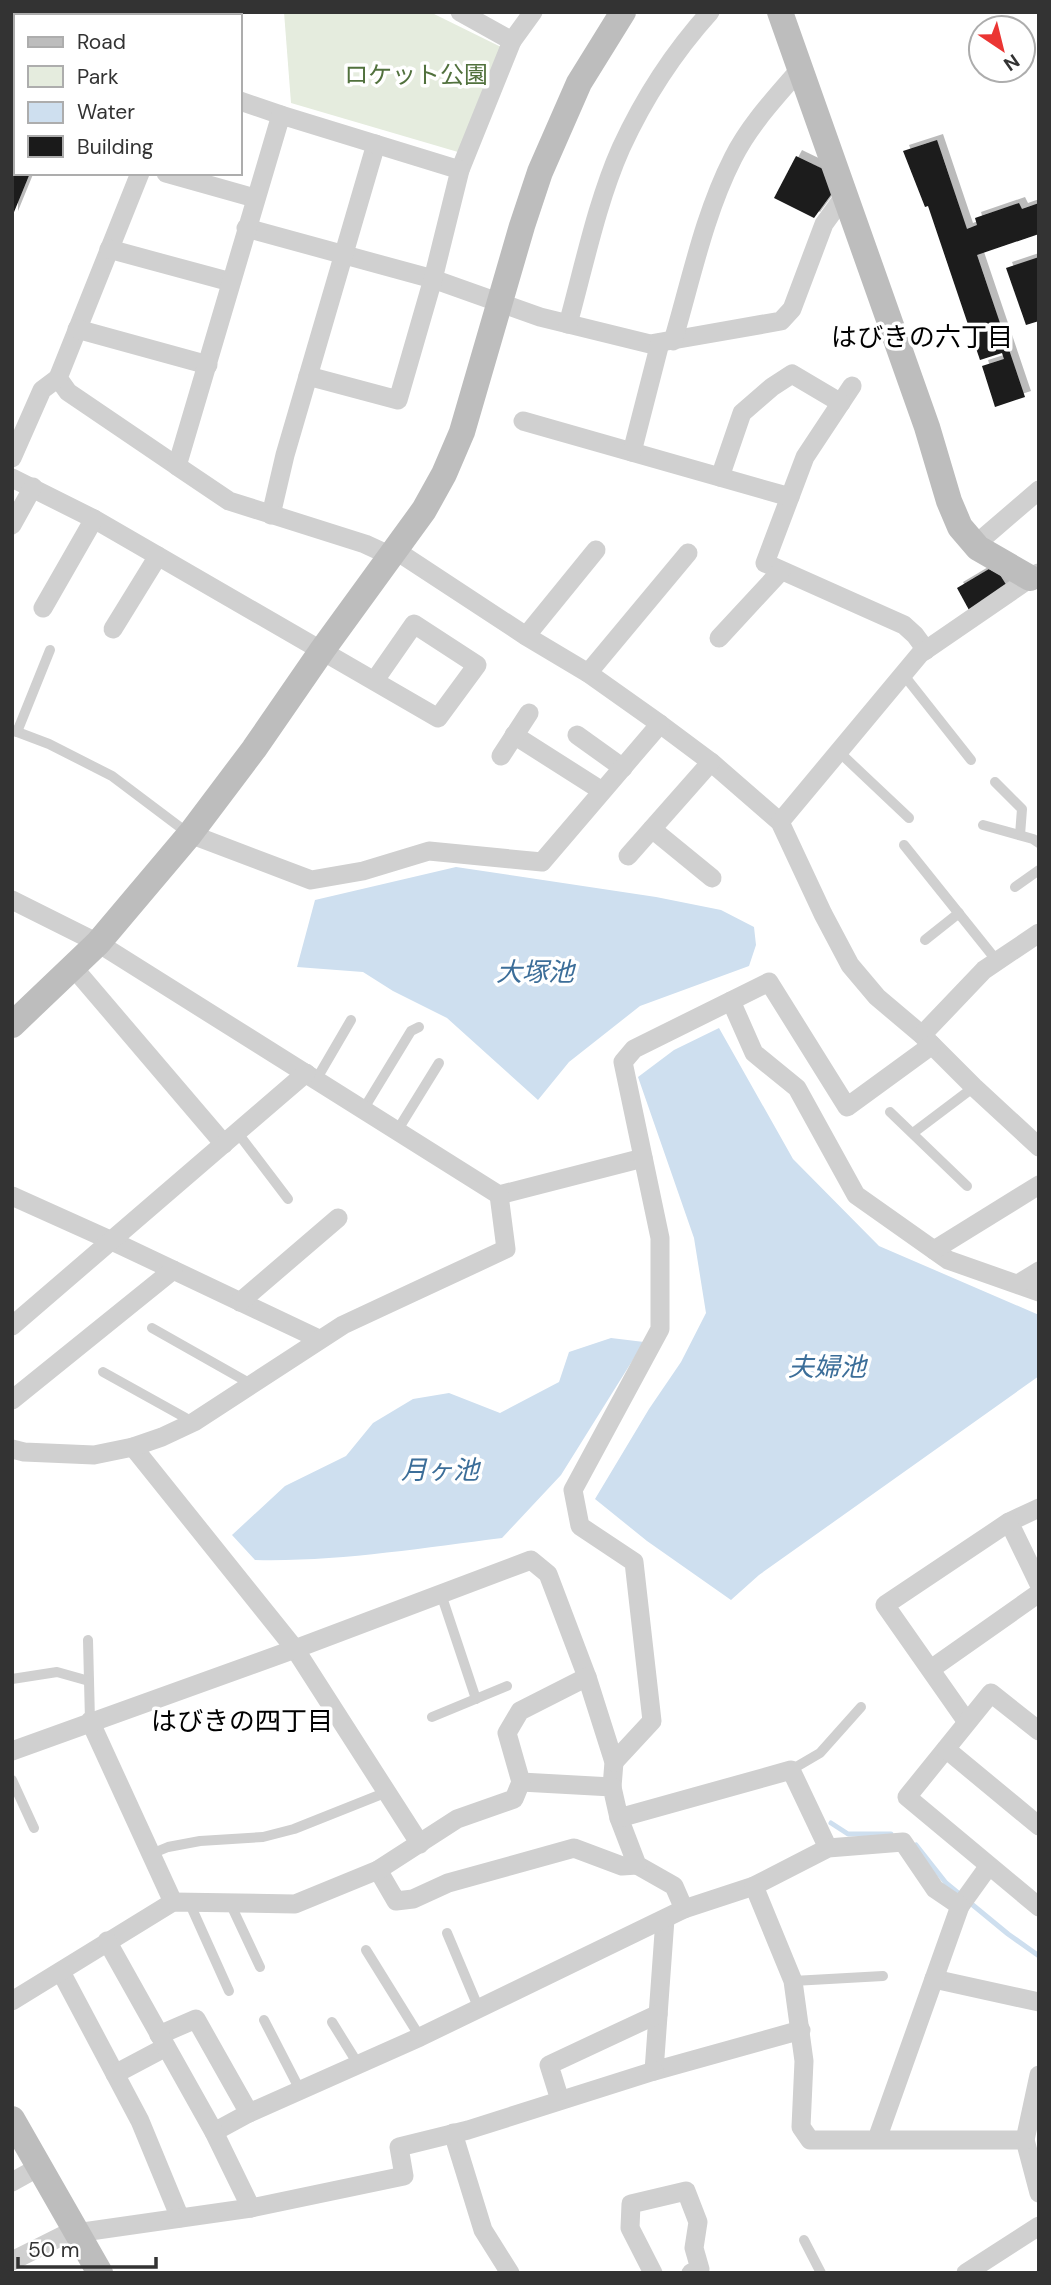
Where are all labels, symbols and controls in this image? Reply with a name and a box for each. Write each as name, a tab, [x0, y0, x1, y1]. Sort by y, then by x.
legend	[14, 14, 242, 175]
north arrow	[967, 14, 1037, 84]
text: Road	[77, 28, 126, 56]
text: N	[999, 48, 1024, 77]
park label: ロケット公園	[344, 59, 488, 90]
text: Park	[77, 63, 119, 91]
text: Water	[77, 98, 135, 126]
text: Building	[77, 133, 154, 161]
district label: はびきの六丁目	[831, 320, 1013, 354]
water label: 大塚池	[496, 955, 577, 989]
water label: 夫婦池	[788, 1350, 869, 1384]
water label: 月ヶ池	[401, 1453, 482, 1487]
district label: はびきの四丁目	[151, 1704, 333, 1738]
scale bar	[18, 2226, 156, 2270]
text: 50 m	[28, 2236, 79, 2264]

